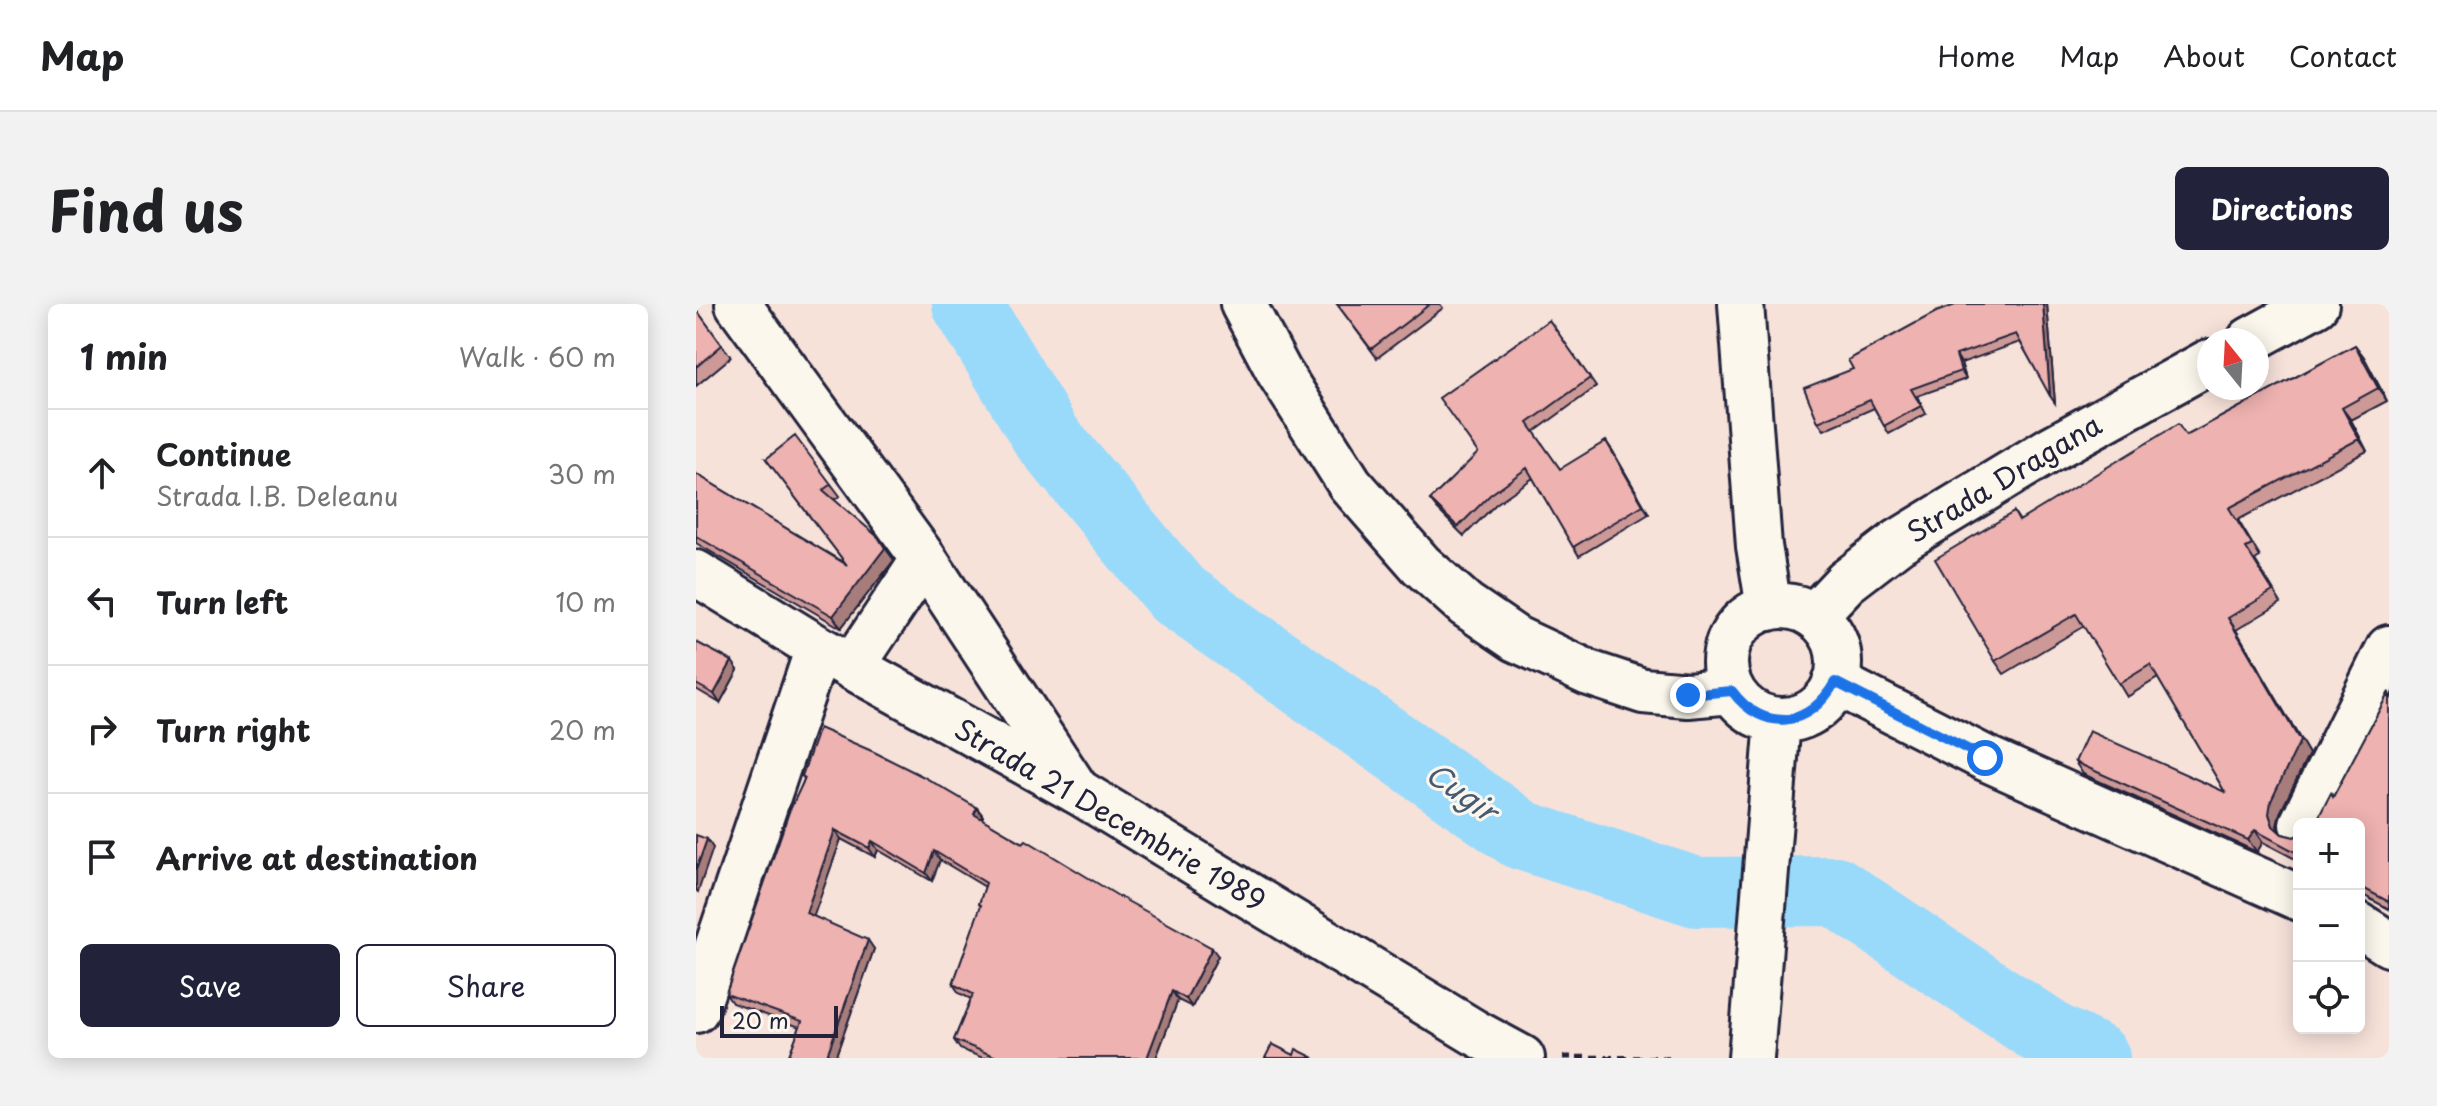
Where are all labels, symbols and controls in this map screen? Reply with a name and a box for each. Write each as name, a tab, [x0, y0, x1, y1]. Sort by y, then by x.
text: Map	[40, 27, 124, 84]
text: Home	[1937, 34, 2015, 77]
text: Map	[2059, 34, 2119, 77]
text: About	[2163, 34, 2245, 77]
text: Contact	[2289, 34, 2397, 77]
text: Find us	[48, 166, 244, 251]
button: Directions	[2175, 167, 2389, 250]
north arrow	[2197, 328, 2269, 400]
text: 1 min	[80, 330, 168, 382]
text: Walk · 60 m	[459, 337, 616, 376]
street label: Strada Dragana	[1898, 402, 2109, 553]
text: Continue	[156, 431, 291, 476]
icon: ahead	[80, 451, 124, 495]
text: 30 m	[548, 454, 616, 493]
text: Strada I.B. Deleanu	[156, 476, 398, 515]
icon: left	[80, 579, 124, 623]
text: Turn left	[156, 579, 288, 624]
text: 10 m	[555, 582, 616, 621]
route end	[1670, 677, 1706, 713]
icon: right	[80, 707, 124, 751]
text: Turn right	[156, 707, 311, 752]
street label: Strada 21 Decembrie 1989	[947, 707, 1274, 921]
text: 20 m	[549, 710, 616, 749]
route start	[1967, 740, 2003, 776]
water label: Cugir	[1417, 750, 1511, 834]
map controls	[2293, 818, 2365, 1034]
button: +	[2293, 818, 2365, 890]
icon: arrive	[80, 835, 124, 879]
text: Arrive at destination	[156, 835, 478, 880]
button: −	[2293, 890, 2365, 962]
button: Save	[80, 944, 340, 1027]
button: Share	[356, 944, 616, 1027]
button: locate	[2293, 962, 2365, 1034]
scale bar	[720, 1002, 838, 1038]
text: 20 m	[732, 1003, 789, 1036]

